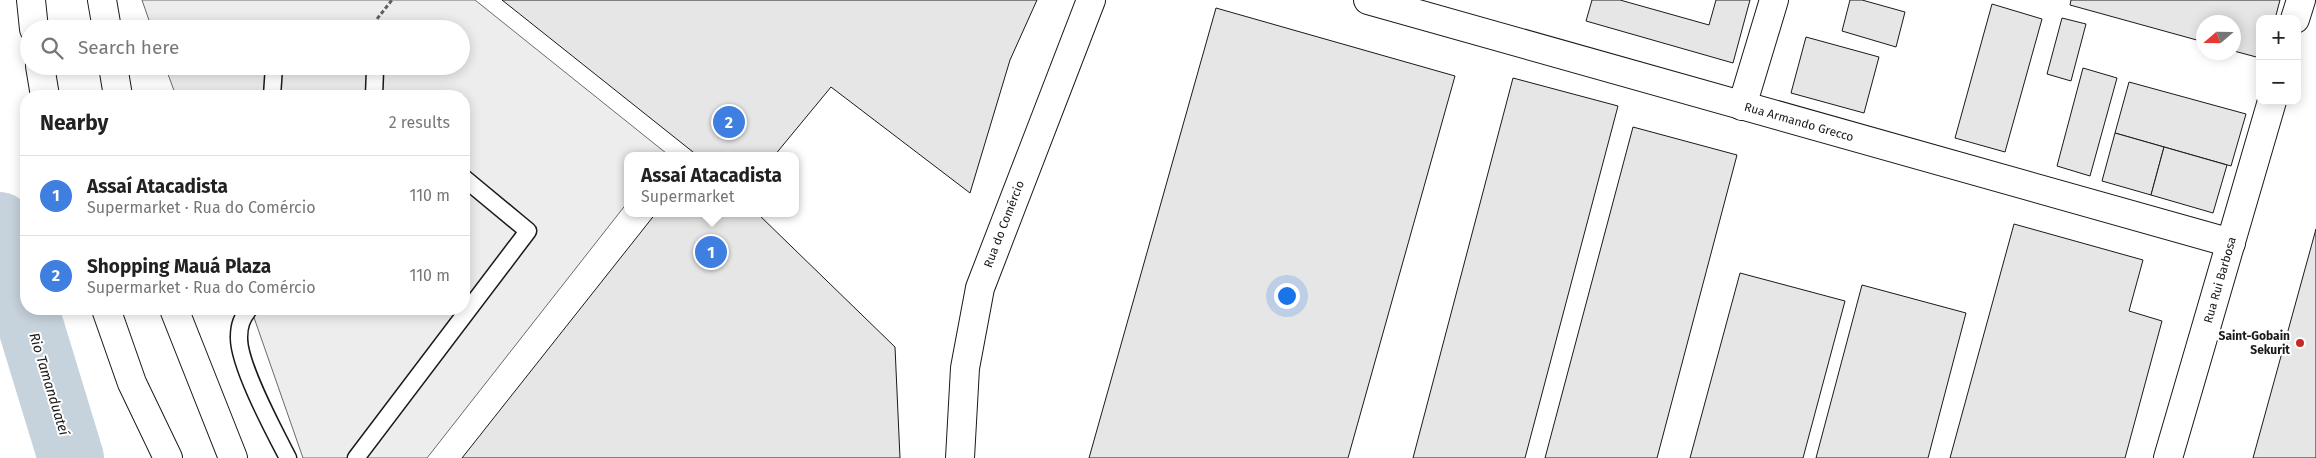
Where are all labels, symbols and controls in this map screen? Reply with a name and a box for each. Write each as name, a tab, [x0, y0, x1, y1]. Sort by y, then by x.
north arrow	[2196, 15, 2241, 60]
map controls	[2256, 15, 2301, 105]
button: +	[2256, 15, 2301, 60]
search box	[20, 20, 470, 75]
icon: search	[38, 34, 66, 62]
text: Search here	[78, 36, 179, 59]
button: −	[2256, 60, 2301, 105]
street label: Rua Armando Grecco	[1743, 100, 1855, 144]
pin: 2	[713, 103, 745, 141]
text: Nearby	[40, 110, 108, 136]
text: 2 results	[389, 113, 450, 132]
popup	[624, 152, 799, 217]
text: Assaí Atacadista	[641, 164, 782, 187]
text: Assaí Atacadista	[87, 175, 228, 198]
street label: Rua do Comércio	[981, 179, 1027, 269]
text: 1	[52, 186, 60, 205]
text: 110 m	[409, 186, 450, 205]
text: Supermarket	[641, 187, 735, 206]
text: Supermarket · Rua do Comércio	[87, 198, 316, 217]
pin: 1	[695, 233, 727, 271]
street label: Rua Rui Barbosa	[2201, 235, 2239, 325]
text: Shopping Mauá Plaza	[87, 255, 271, 278]
text: 2	[52, 266, 60, 285]
text: 110 m	[409, 266, 450, 285]
text: Supermarket · Rua do Comércio	[87, 278, 316, 297]
your location	[1274, 283, 1300, 309]
place label: Saint-Gobain Sekurit	[2219, 329, 2290, 357]
water label: Rio Tamanduateí	[25, 331, 73, 438]
marker: Saint-Gobain Sekurit	[2294, 337, 2306, 349]

